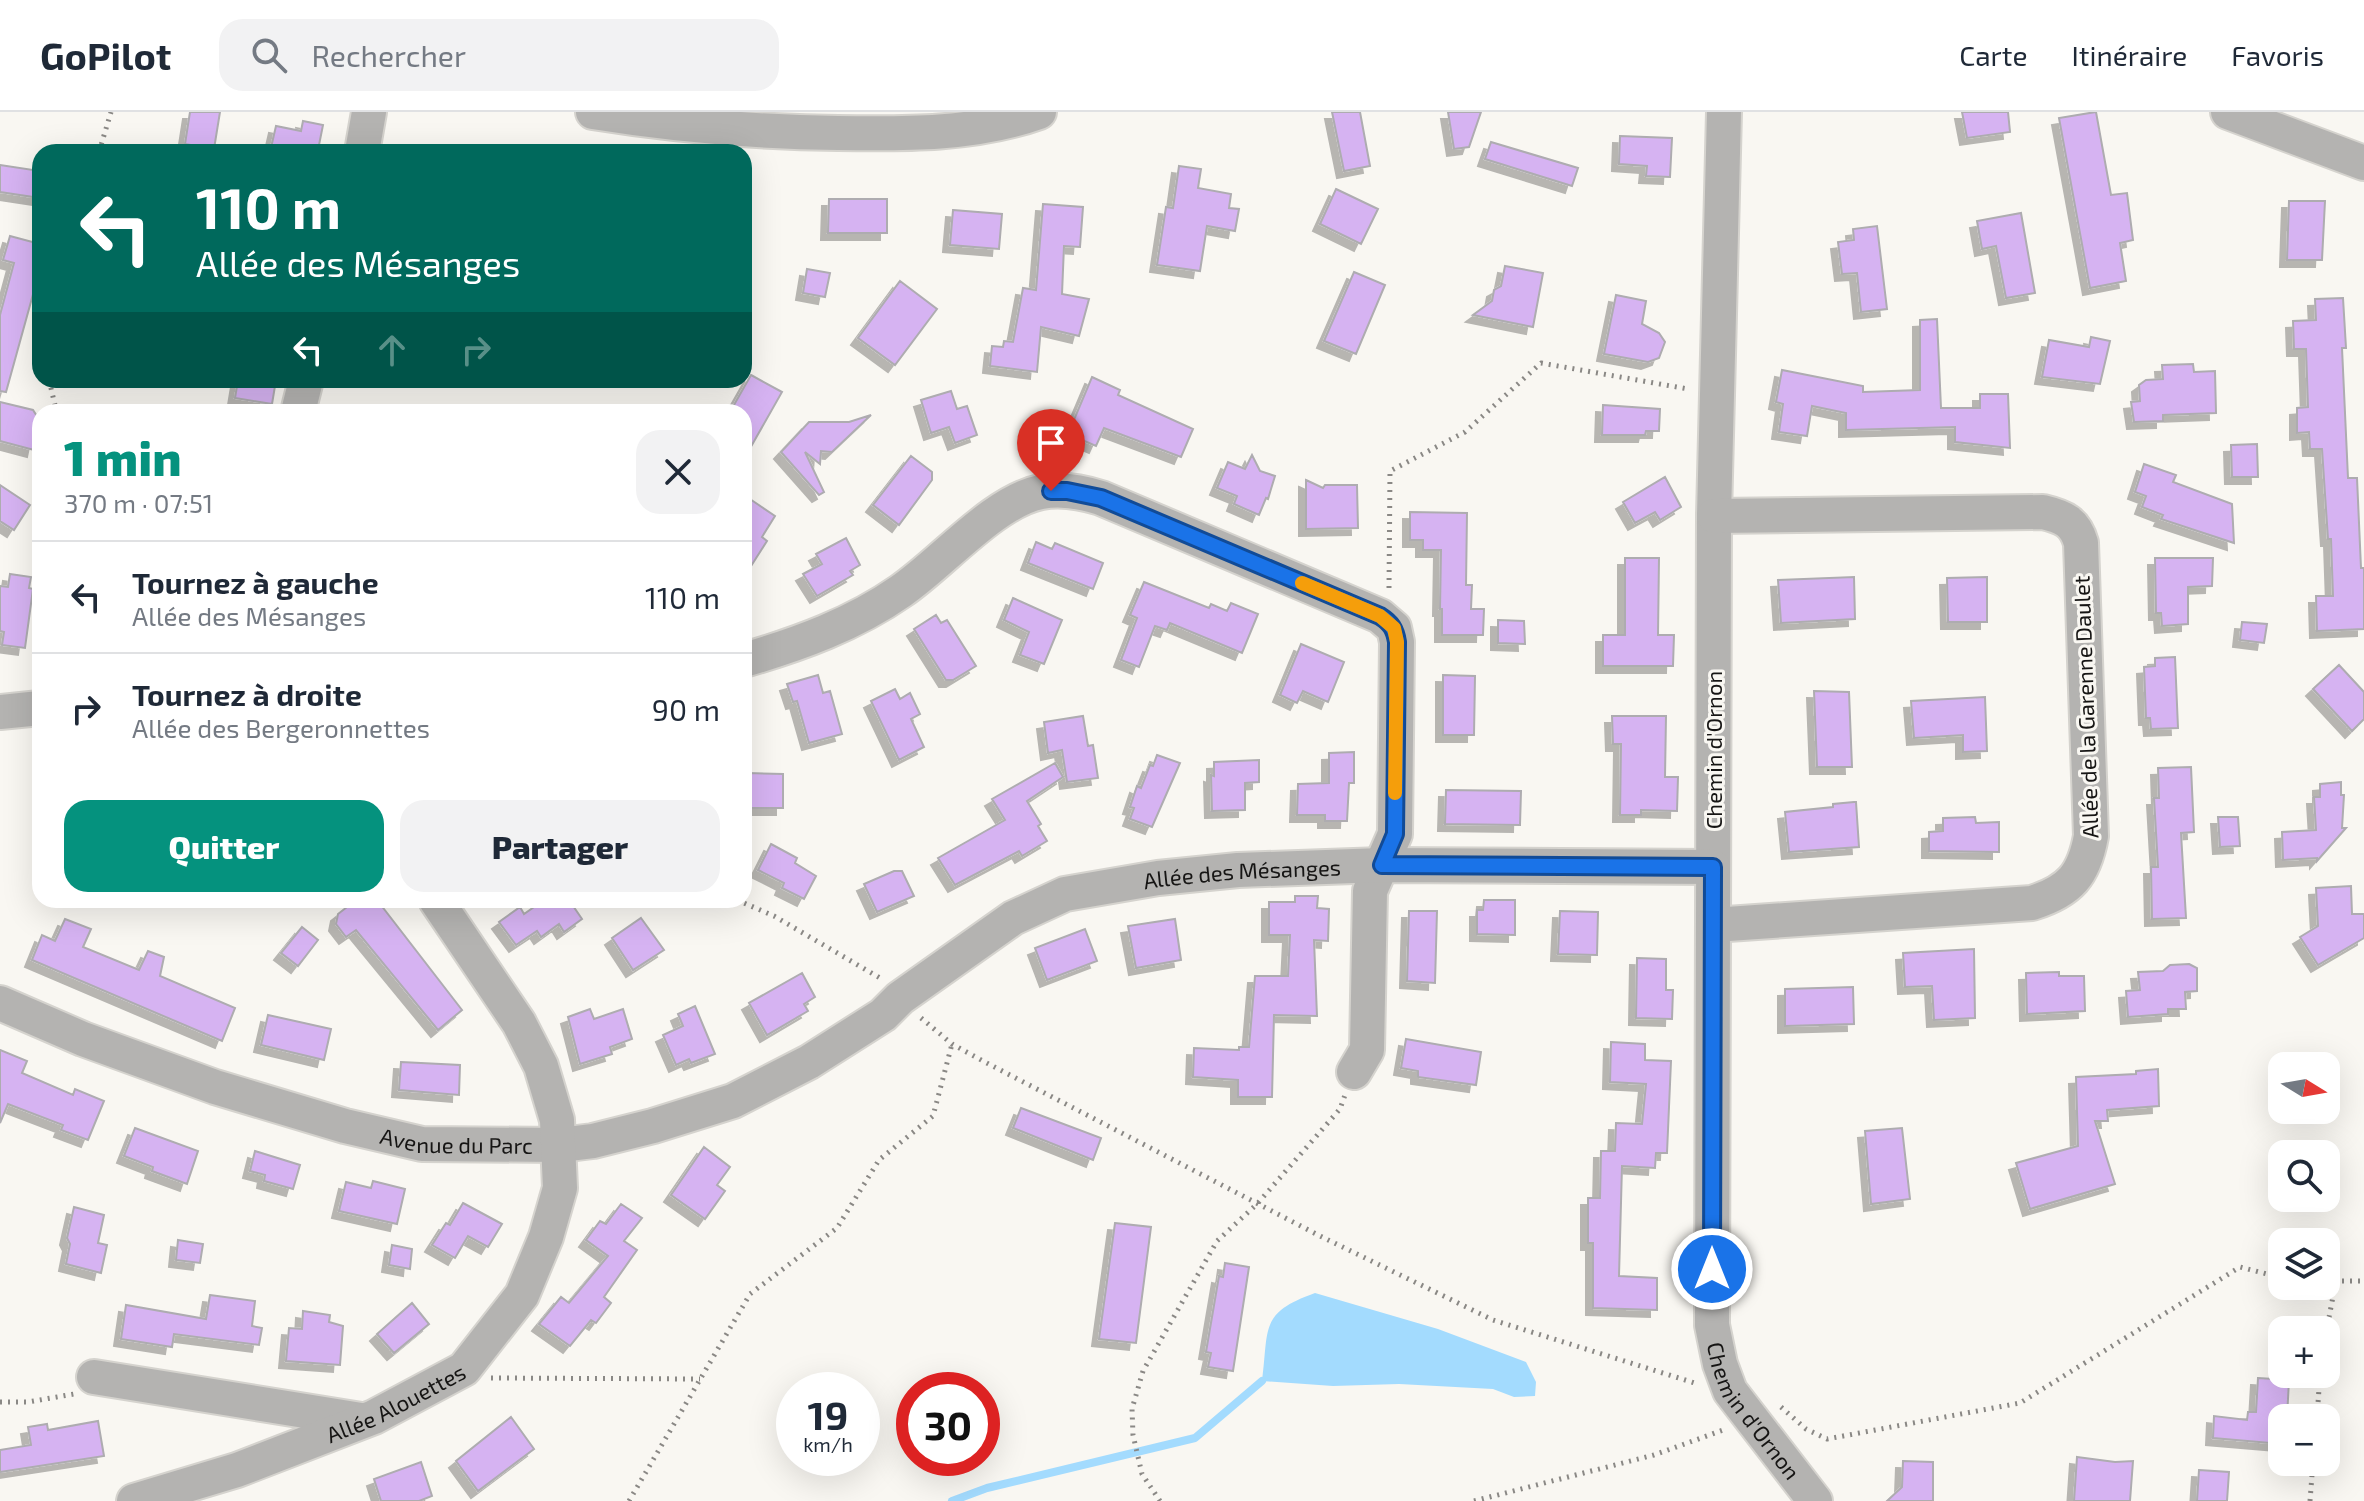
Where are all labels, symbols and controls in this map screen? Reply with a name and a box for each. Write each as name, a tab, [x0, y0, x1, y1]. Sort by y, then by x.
search box	[219, 19, 779, 91]
text: GoPilot	[40, 32, 171, 78]
icon: search	[247, 33, 291, 77]
text: Rechercher	[311, 37, 466, 73]
text: Carte	[1959, 38, 2028, 72]
text: Itinéraire	[2072, 38, 2187, 72]
text: Favoris	[2231, 38, 2324, 72]
text: 110 m	[196, 173, 341, 240]
icon: left	[64, 176, 168, 280]
text: Allée des Mésanges	[196, 241, 520, 284]
icon: left	[286, 328, 330, 372]
icon: ahead	[370, 328, 414, 372]
icon: right	[454, 328, 498, 372]
pin	[1017, 409, 1085, 491]
icon: arrive	[1029, 421, 1073, 465]
text: 1 min	[64, 428, 182, 486]
button: close	[636, 430, 720, 514]
text: 370 m · 07:51	[64, 487, 213, 518]
text: Tournez à gauche	[132, 564, 379, 600]
icon: left	[64, 575, 108, 619]
street label: Allée de la Garenne Daulet	[2067, 575, 2103, 839]
text: 110 m	[645, 579, 720, 615]
text: Allée des Mésanges	[132, 600, 366, 631]
street label: Chemin d'Ornon	[1700, 671, 1726, 829]
text: Tournez à droite	[132, 676, 362, 712]
icon: right	[64, 687, 108, 731]
text: 90 m	[652, 691, 720, 727]
text: Allée des Bergeronnettes	[132, 712, 430, 743]
button: Quitter	[64, 800, 384, 892]
button: Partager	[400, 800, 720, 892]
street label: Allée des Mésanges	[1141, 853, 1341, 893]
north arrow	[2268, 1052, 2340, 1124]
map controls	[2268, 1052, 2340, 1476]
street label: Avenue du Parc	[378, 1122, 533, 1158]
button: search	[2268, 1140, 2340, 1212]
position arrow	[1670, 1227, 1754, 1311]
button: layers	[2268, 1228, 2340, 1300]
button: +	[2268, 1316, 2340, 1388]
street label: Chemin d'Ornon	[1703, 1340, 1806, 1484]
street label: Allée Alouettes	[322, 1358, 470, 1447]
speed limit sign: 30	[896, 1372, 1000, 1476]
text: 19	[808, 1390, 848, 1438]
button: −	[2268, 1404, 2340, 1476]
text: km/h	[803, 1432, 853, 1456]

